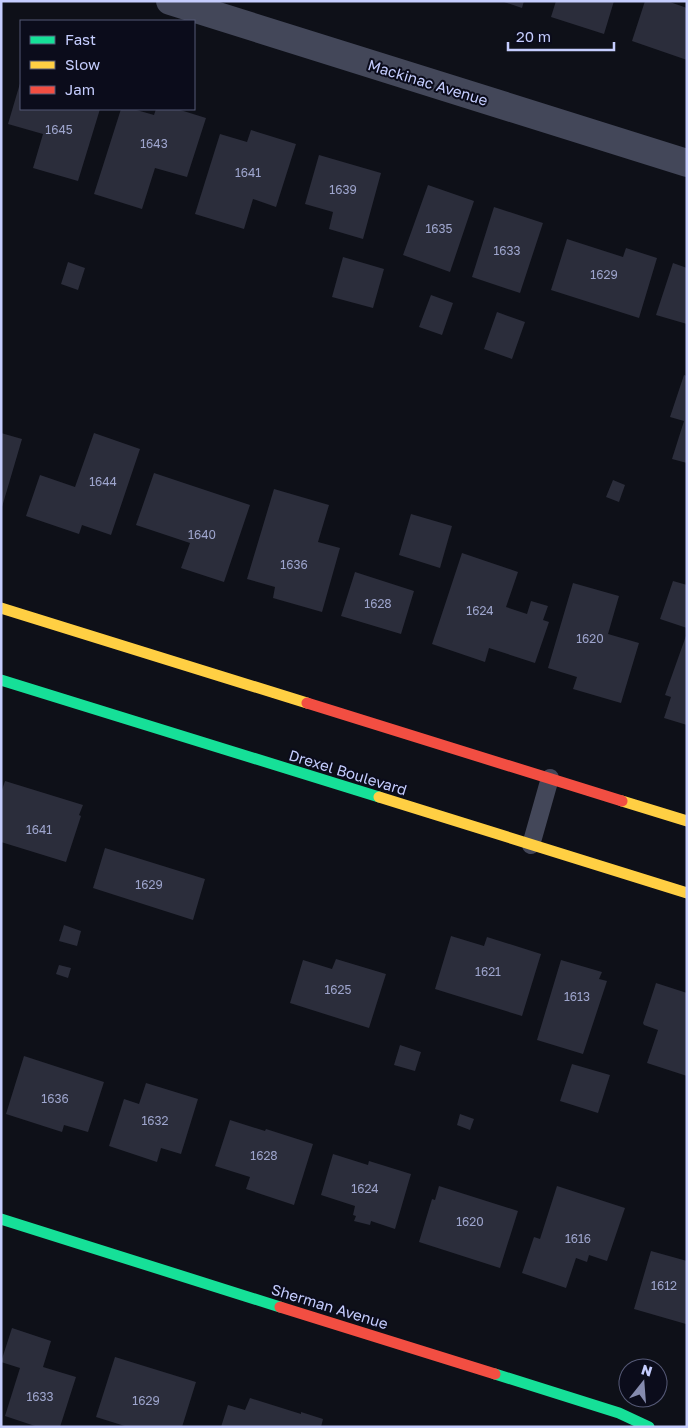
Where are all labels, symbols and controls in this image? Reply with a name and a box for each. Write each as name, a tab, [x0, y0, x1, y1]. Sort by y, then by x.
legend	[20, 20, 195, 110]
scale bar	[508, 20, 614, 52]
text: 20 m	[516, 27, 551, 45]
text: Fast	[65, 30, 96, 48]
text: Slow	[65, 55, 100, 73]
street label: Mackinac Avenue	[366, 55, 491, 109]
text: Jam	[65, 80, 95, 98]
house number: 1645	[45, 122, 73, 137]
house number: 1643	[140, 136, 168, 151]
house number: 1641	[235, 165, 261, 180]
house number: 1639	[329, 182, 357, 197]
house number: 1635	[425, 221, 453, 236]
house number: 1633	[493, 243, 521, 258]
house number: 1629	[590, 267, 618, 282]
house number: 1644	[89, 474, 117, 489]
house number: 1640	[188, 527, 216, 542]
house number: 1636	[280, 557, 308, 572]
house number: 1628	[364, 596, 392, 611]
house number: 1624	[466, 603, 494, 618]
house number: 1620	[576, 631, 604, 646]
street label: Drexel Boulevard	[287, 746, 409, 798]
house number: 1641	[26, 822, 52, 837]
house number: 1629	[135, 877, 163, 892]
house number: 1621	[475, 964, 501, 979]
house number: 1625	[324, 982, 352, 997]
house number: 1613	[564, 989, 590, 1004]
house number: 1636	[41, 1091, 69, 1106]
house number: 1632	[141, 1113, 169, 1128]
house number: 1628	[250, 1148, 278, 1163]
house number: 1624	[351, 1181, 379, 1196]
house number: 1620	[456, 1214, 484, 1229]
house number: 1616	[565, 1231, 591, 1246]
house number: 1612	[651, 1278, 677, 1293]
street label: Sherman Avenue	[269, 1280, 391, 1332]
north arrow	[618, 1358, 668, 1408]
text: N	[639, 1360, 655, 1380]
house number: 1633	[26, 1389, 54, 1404]
house number: 1629	[132, 1393, 160, 1408]

